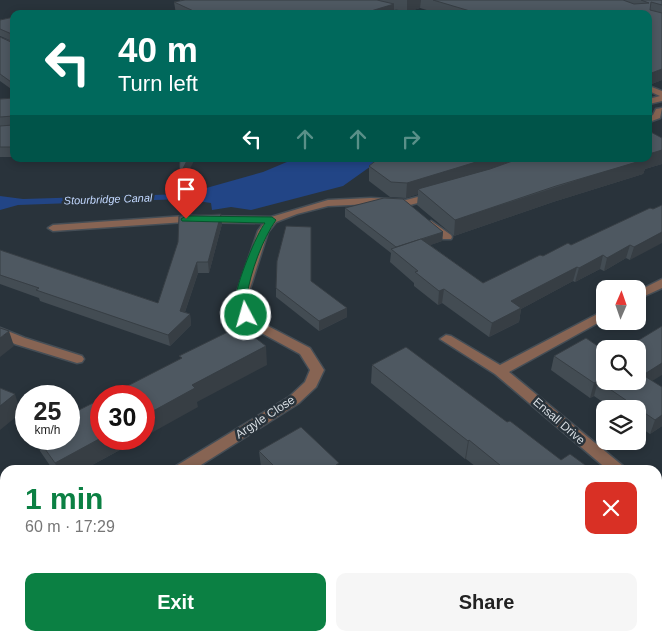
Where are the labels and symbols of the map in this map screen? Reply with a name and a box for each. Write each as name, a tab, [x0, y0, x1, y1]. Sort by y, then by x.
pin	[165, 168, 207, 219]
water label: Stourbridge Canal	[63, 191, 153, 207]
north arrow	[596, 280, 646, 330]
position arrow	[219, 288, 271, 340]
speed limit sign: 30	[90, 385, 155, 450]
street label: Argyle Close	[233, 392, 298, 441]
street label: Ensall Drive	[530, 395, 588, 447]

